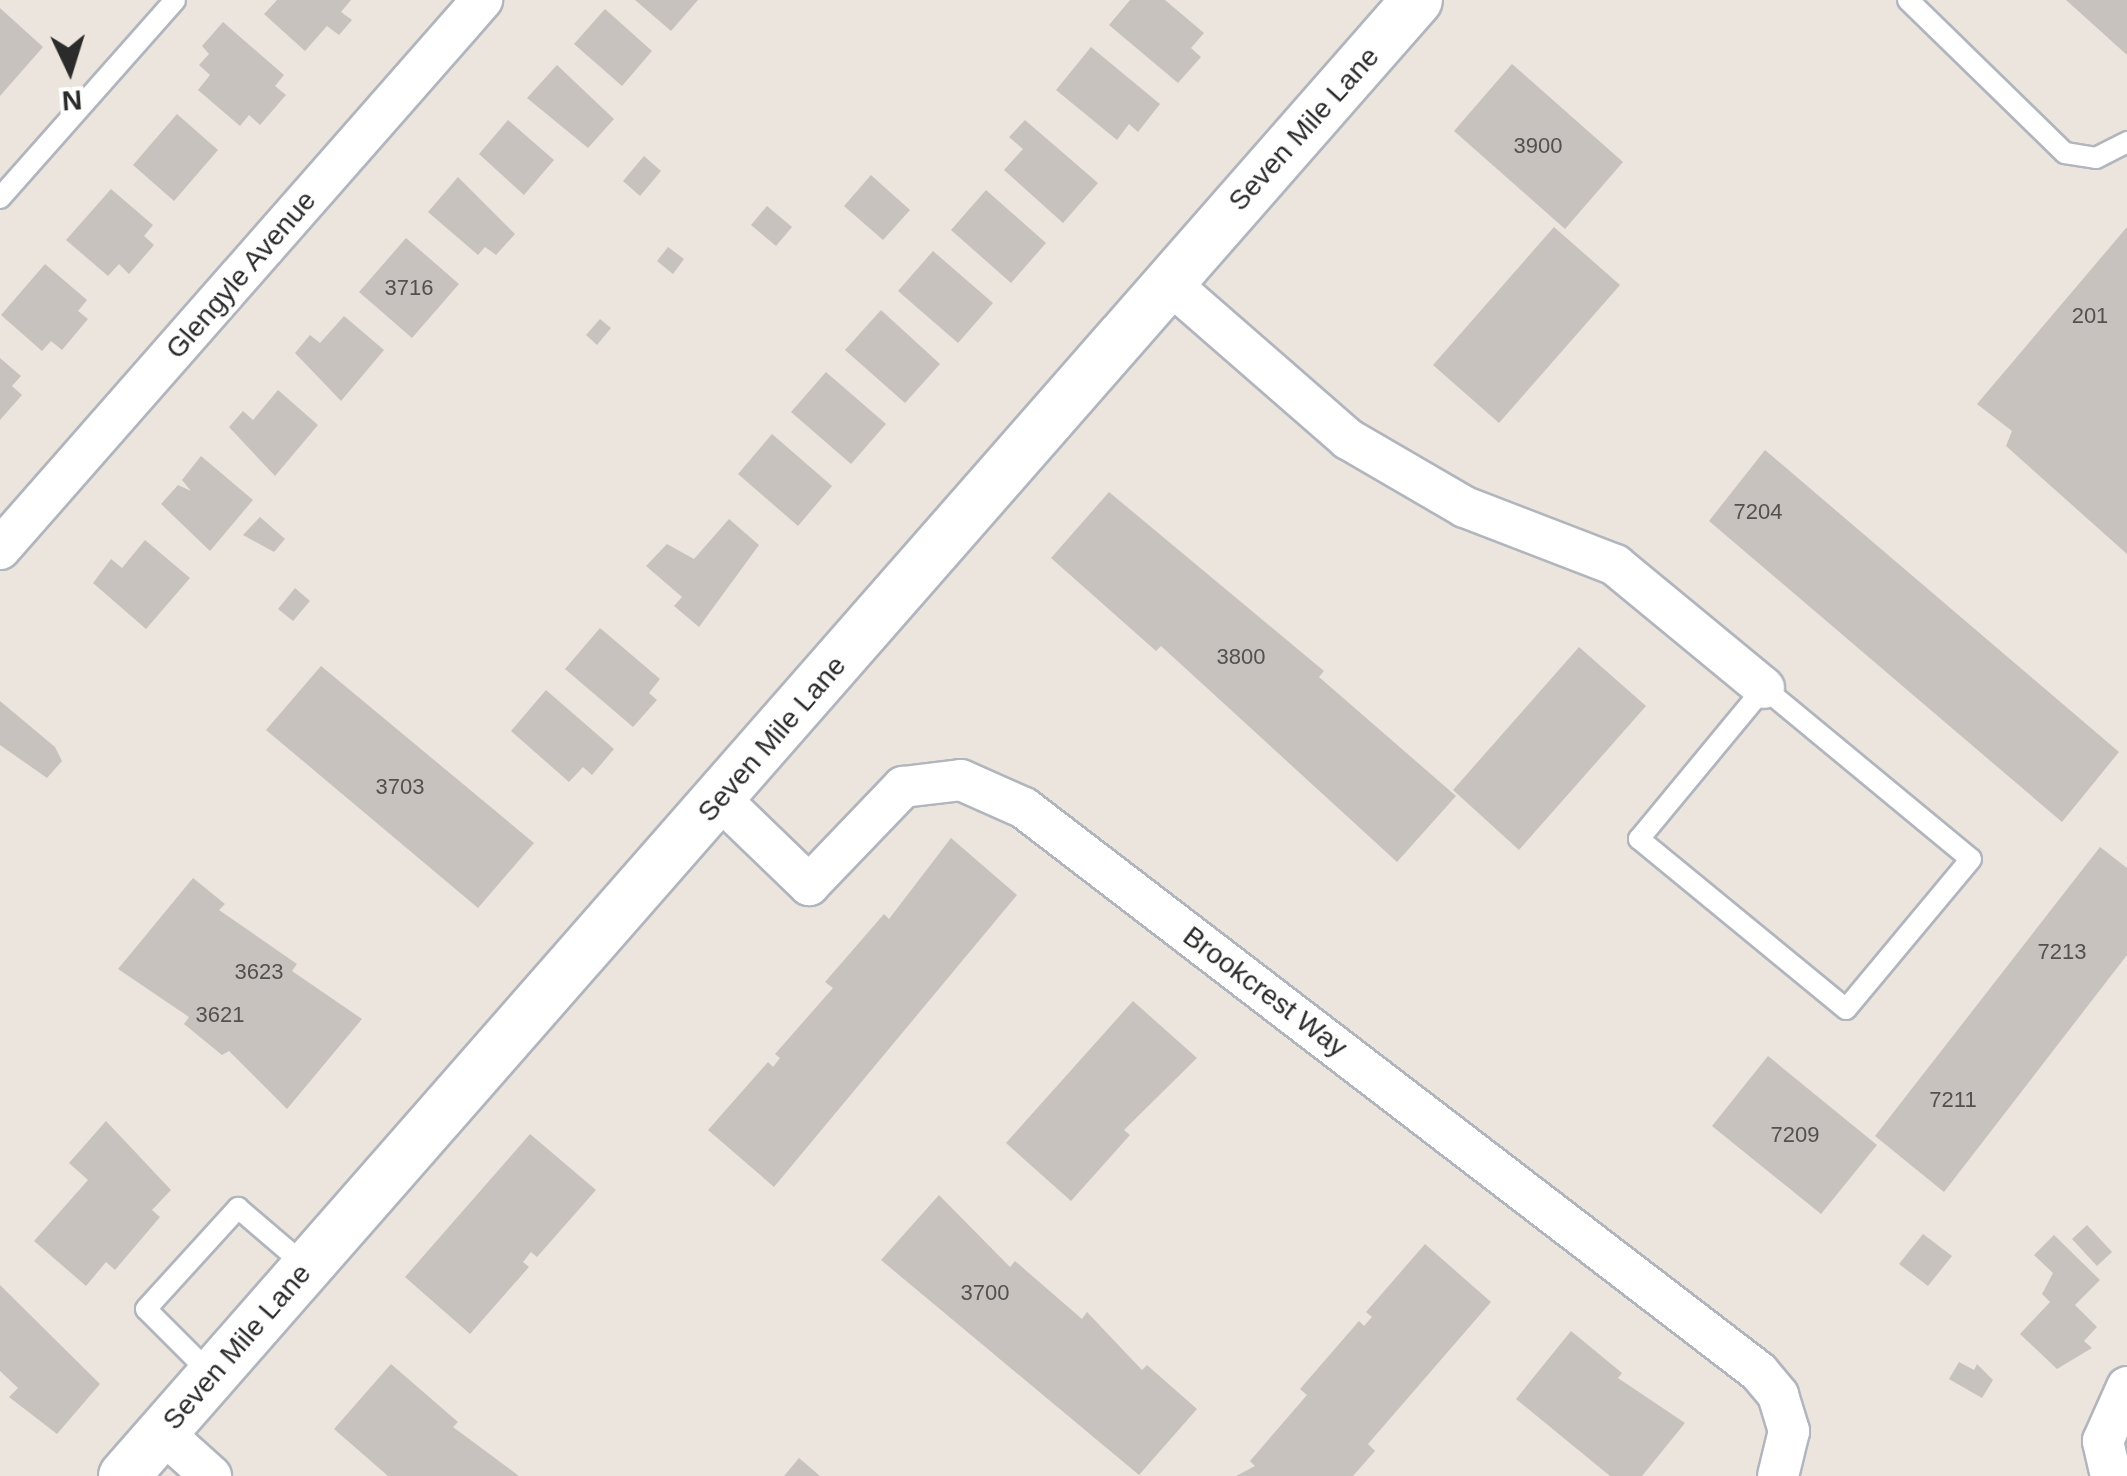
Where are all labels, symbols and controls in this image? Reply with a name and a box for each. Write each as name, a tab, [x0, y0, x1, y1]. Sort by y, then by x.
north arrow	[20, 20, 120, 120]
street label: Seven Mile Lane	[1222, 40, 1386, 218]
text: N	[61, 84, 83, 117]
house number: 3900	[1514, 133, 1562, 159]
street label: Glengyle Avenue	[159, 184, 323, 366]
house number: 3716	[385, 275, 433, 301]
house number: 201	[2072, 303, 2108, 329]
house number: 7204	[1734, 499, 1782, 525]
house number: 3800	[1217, 644, 1265, 670]
street label: Seven Mile Lane	[691, 649, 853, 829]
house number: 3703	[376, 774, 424, 800]
street label: Brookcrest Way	[1176, 919, 1354, 1065]
house number: 7213	[2038, 939, 2086, 965]
house number: 3623	[235, 959, 283, 985]
house number: 3621	[196, 1002, 244, 1028]
house number: 7211	[1929, 1087, 1977, 1113]
house number: 7209	[1771, 1122, 1819, 1148]
street label: Seven Mile Lane	[156, 1257, 318, 1437]
house number: 3700	[961, 1280, 1009, 1306]

